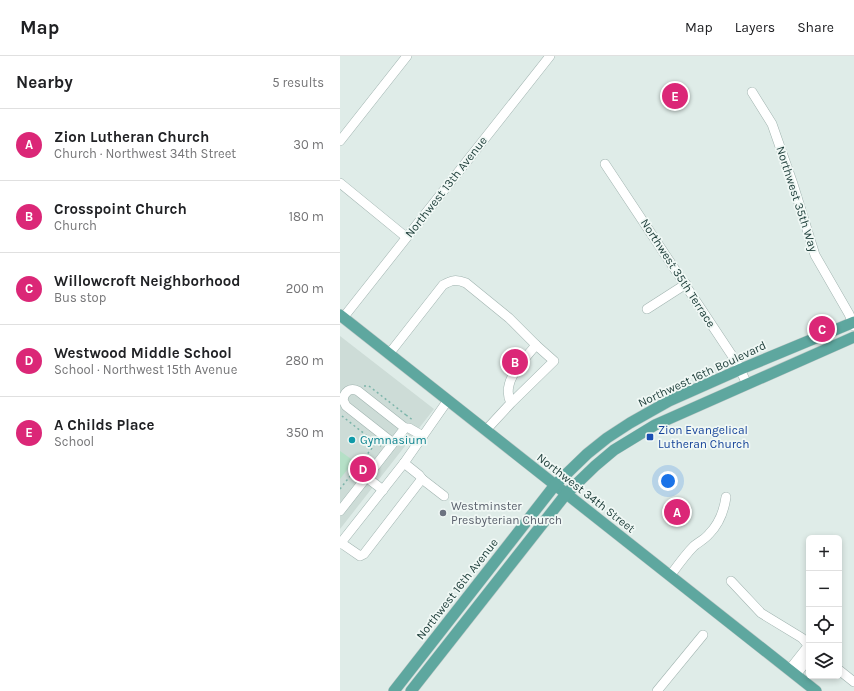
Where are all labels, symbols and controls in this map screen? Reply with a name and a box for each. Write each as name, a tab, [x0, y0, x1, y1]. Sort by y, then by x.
text: Map	[20, 17, 59, 39]
text: Map	[685, 19, 713, 36]
text: Layers	[735, 19, 775, 36]
text: Share	[797, 19, 834, 36]
text: Nearby	[16, 72, 73, 92]
text: 5 results	[272, 75, 324, 90]
pin: E	[662, 81, 688, 111]
text: Zion Lutheran Church	[54, 128, 209, 146]
street label: Northwest 13th Avenue	[402, 134, 490, 240]
text: A	[25, 137, 33, 152]
text: 30 m	[293, 137, 324, 152]
street label: Northwest 35th Way	[773, 144, 821, 254]
text: Church · Northwest 34th Street	[54, 146, 236, 161]
text: Crosspoint Church	[54, 200, 187, 218]
text: B	[25, 209, 33, 224]
text: 180 m	[289, 209, 324, 224]
street label: Northwest 35th Terrace	[638, 216, 718, 330]
text: Church	[54, 218, 97, 233]
text: Willowcroft Neighborhood	[54, 272, 240, 290]
text: C	[25, 281, 33, 296]
text: 200 m	[286, 281, 324, 296]
text: Bus stop	[54, 290, 106, 305]
pin: C	[809, 314, 835, 344]
street label: Northwest 16th Boulevard	[636, 338, 768, 410]
text: Westwood Middle School	[54, 344, 232, 362]
pin: B	[502, 347, 528, 377]
text: D	[25, 353, 33, 368]
text: 280 m	[286, 353, 324, 368]
text: School · Northwest 15th Avenue	[54, 362, 237, 377]
text: A Childs Place	[54, 416, 154, 434]
place label: Zion Evangelical Lutheran Church	[658, 423, 749, 451]
text: E	[25, 425, 33, 440]
text: 350 m	[286, 425, 324, 440]
marker: Zion Evangelical Lutheran Church	[645, 432, 655, 442]
place label: Gymnasium	[360, 433, 427, 447]
text: School	[54, 434, 94, 449]
marker: Gymnasium	[347, 435, 357, 445]
street label: Northwest 34th Street	[534, 450, 638, 536]
pin: D	[350, 454, 376, 484]
your location	[658, 471, 678, 491]
pin: A	[664, 497, 690, 527]
place label: Westminster Presbyterian Church	[451, 499, 562, 527]
marker: Westminster Presbyterian Church	[438, 508, 448, 518]
map controls	[806, 535, 842, 679]
button: +	[806, 535, 842, 571]
street label: Northwest 16th Avenue	[413, 536, 501, 642]
button: −	[806, 571, 842, 607]
button: locate	[806, 607, 842, 643]
button: layers	[806, 643, 842, 679]

